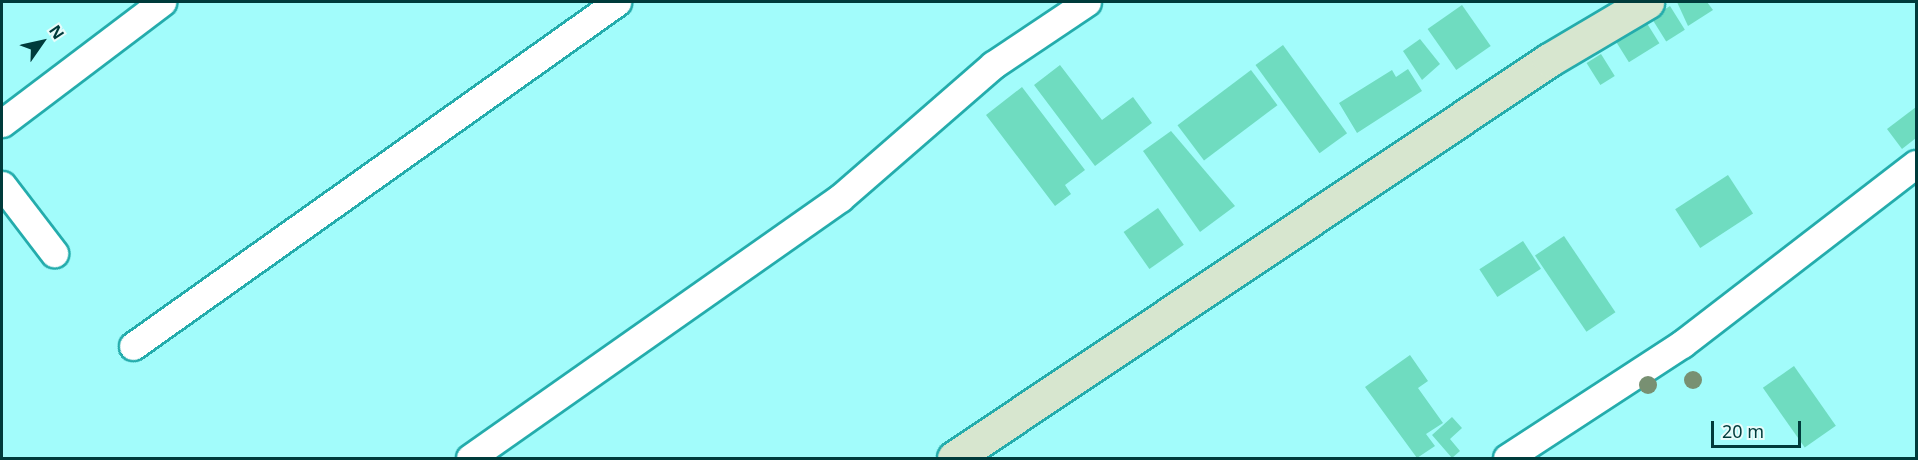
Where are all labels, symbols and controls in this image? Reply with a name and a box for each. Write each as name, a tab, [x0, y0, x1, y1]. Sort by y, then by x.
north arrow	[12, 12, 72, 72]
text: N	[44, 20, 70, 43]
scale bar	[1714, 409, 1804, 447]
text: 20 m	[1722, 419, 1764, 443]

